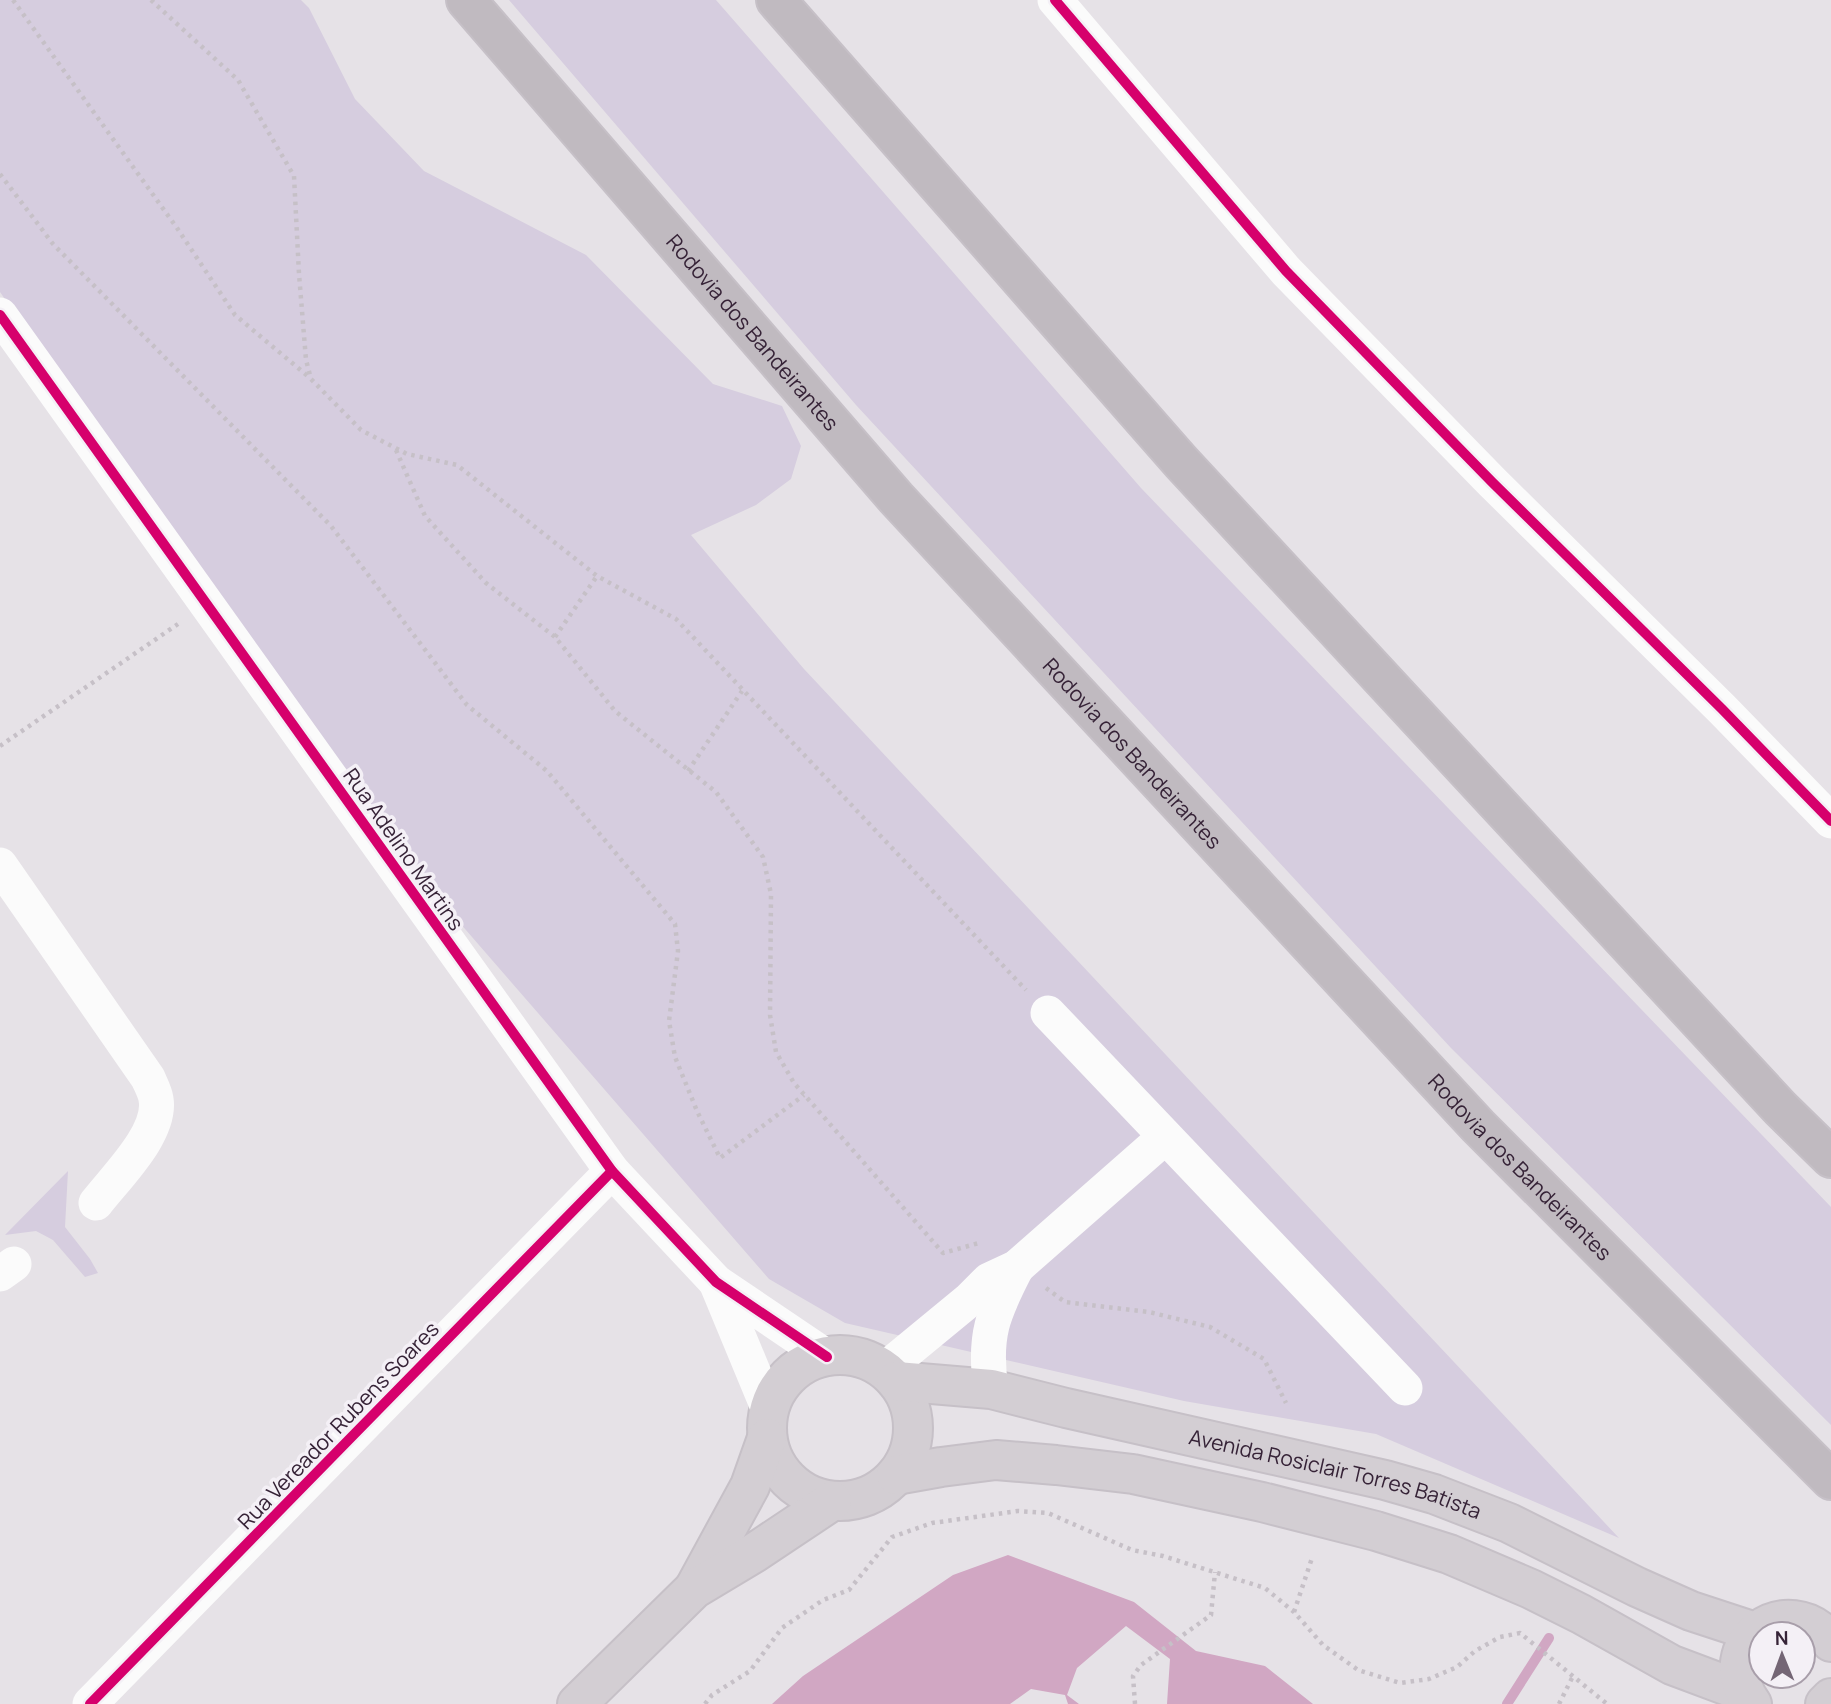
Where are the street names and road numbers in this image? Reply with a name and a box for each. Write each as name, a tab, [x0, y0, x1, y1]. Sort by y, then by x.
street label: Rodovia dos Bandeirantes	[660, 228, 845, 436]
street label: Rodovia dos Bandeirantes	[1037, 652, 1228, 855]
street label: Rua Adelino Martins	[337, 762, 471, 936]
street label: Rodovia dos Bandeirantes	[1422, 1068, 1618, 1266]
street label: Rua Vereador Rubens Soares	[231, 1315, 445, 1535]
street label: Avenida Rosiclair Torres Batista	[1186, 1422, 1486, 1525]

